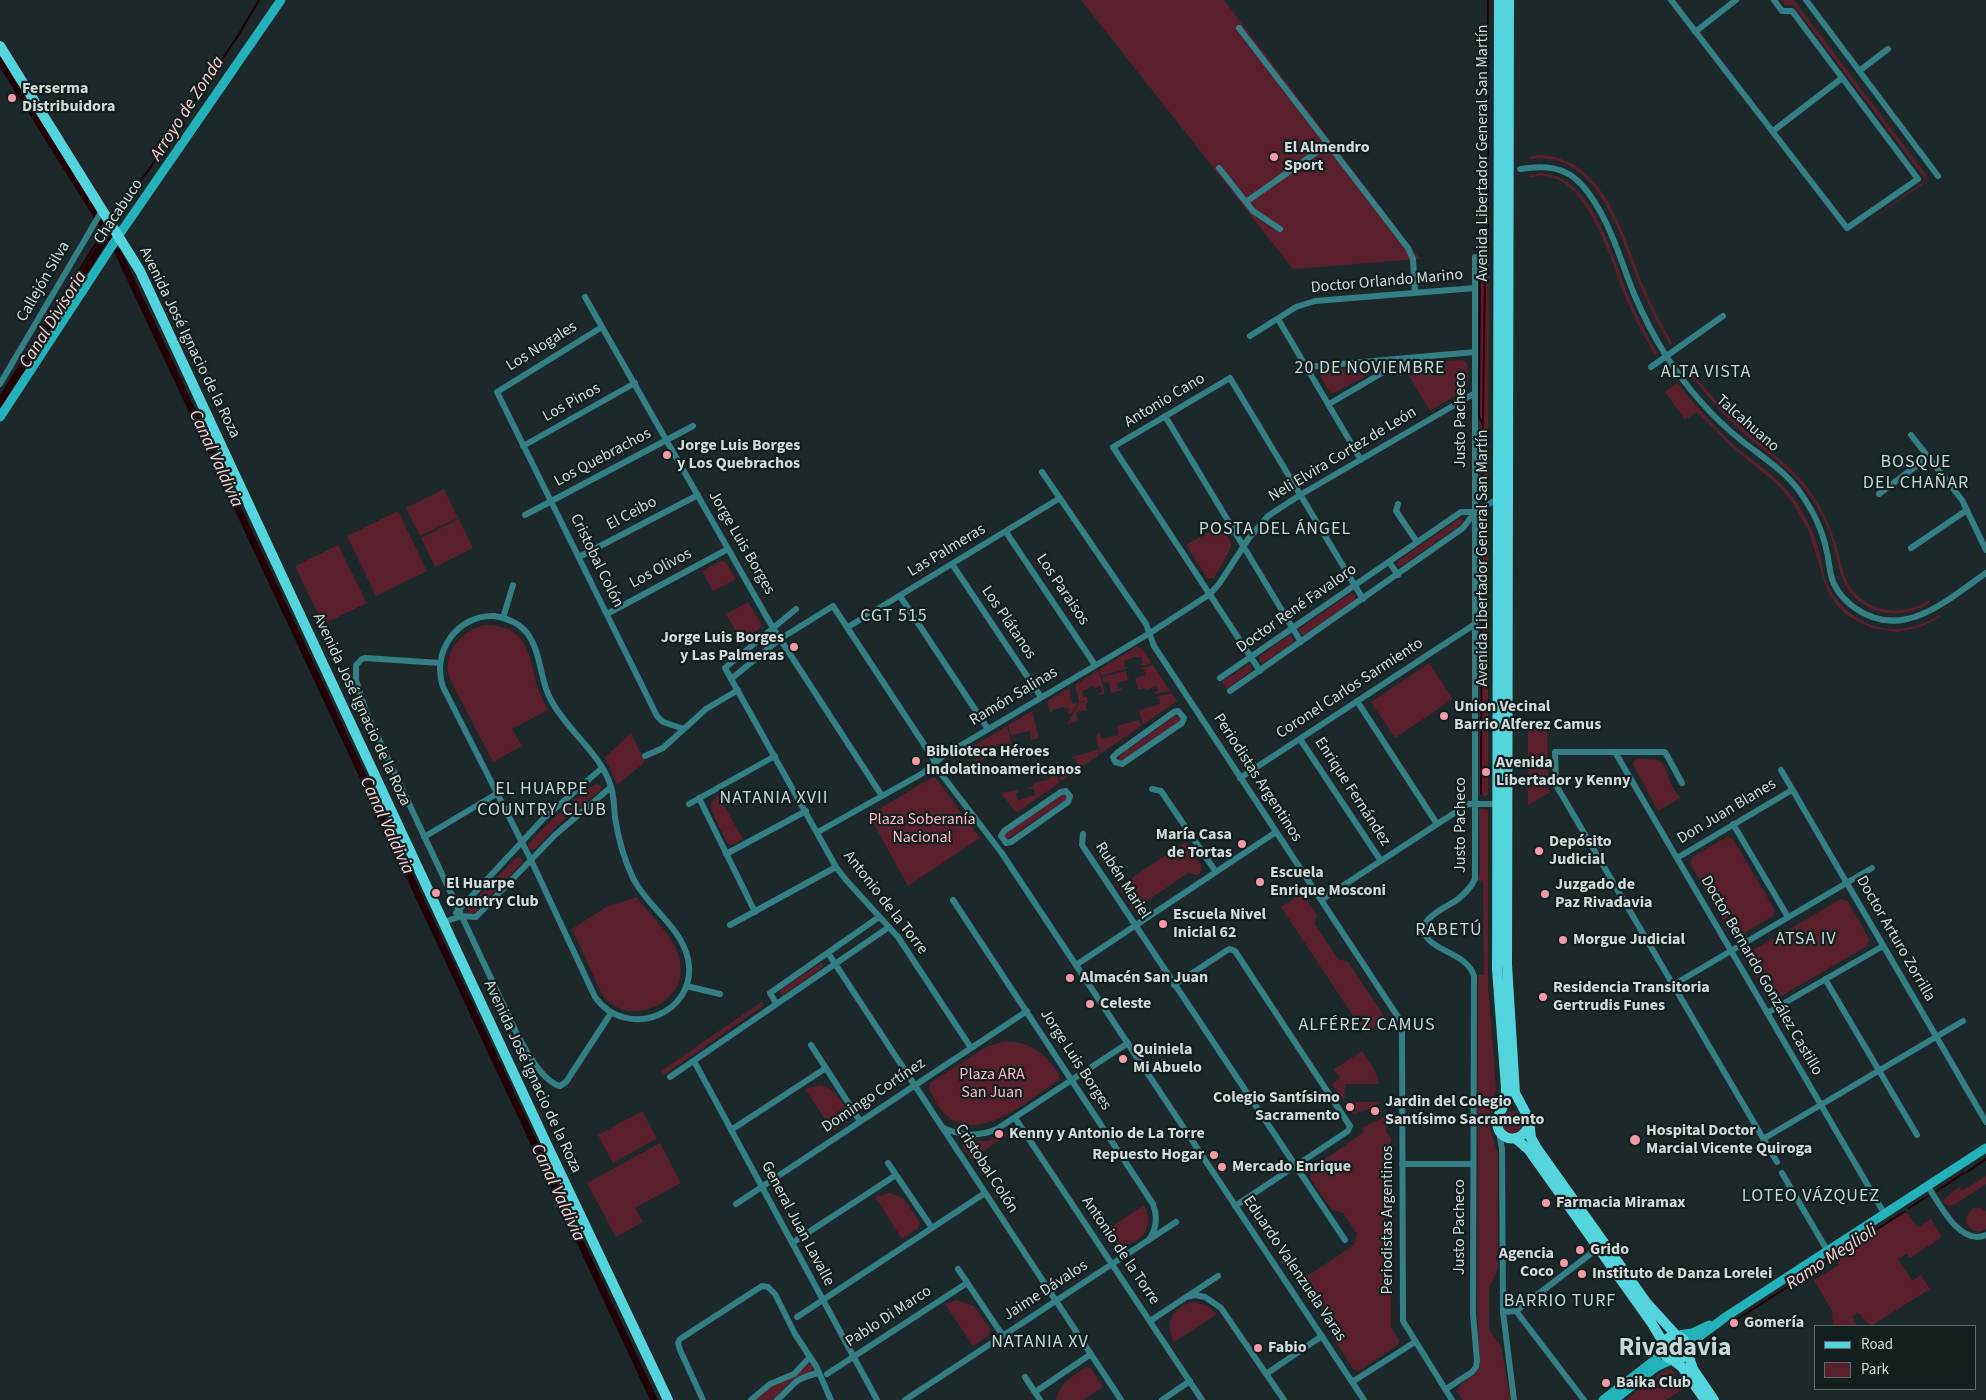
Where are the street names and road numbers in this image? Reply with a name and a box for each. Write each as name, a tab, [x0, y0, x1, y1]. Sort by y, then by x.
street label: Avenida Libertador General San Martín	[1473, 24, 1493, 282]
street label: Chacabuco	[90, 176, 148, 248]
street label: Callejón Silva	[13, 238, 75, 326]
street label: Avenida José Ignacio de la Roza	[134, 244, 244, 442]
street label: Doctor Orlando Marino	[1310, 266, 1464, 298]
street label: Los Nogales	[503, 318, 581, 376]
street label: Antonio Cano	[1121, 369, 1209, 433]
street label: Justo Pacheco	[1451, 372, 1471, 468]
street label: Los Pinos	[540, 379, 604, 427]
street label: Talcahuano	[1711, 391, 1783, 457]
street label: Neli Elvira Cortez de León	[1265, 403, 1421, 507]
street label: Los Quebrachos	[551, 424, 655, 492]
street label: Avenida Libertador General San Martín	[1473, 429, 1493, 687]
street label: Jorge Luis Borges	[703, 488, 779, 598]
street label: El Ceibo	[604, 493, 660, 535]
street label: Cristobal Colón	[565, 511, 627, 611]
street label: Las Palmeras	[905, 520, 989, 582]
street label: Los Olivos	[627, 545, 695, 593]
street label: Los Paraisos	[1031, 551, 1093, 629]
street label: Doctor René Favaloro	[1233, 560, 1361, 658]
street label: Los Plátanos	[976, 583, 1040, 663]
street label: Avenida José Ignacio de la Roza	[308, 611, 414, 809]
street label: Coronel Carlos Sarmiento	[1273, 634, 1427, 744]
street label: Ramón Salinas	[967, 663, 1061, 731]
street label: Periodistas Argentinos	[1208, 710, 1306, 846]
street label: Enrique Fernández	[1310, 734, 1394, 850]
street label: Don Juan Blanes	[1674, 775, 1780, 849]
street label: Justo Pacheco	[1451, 777, 1471, 873]
street label: Rubén Mariel	[1090, 839, 1154, 923]
street label: Antonio de la Torre	[839, 847, 931, 959]
street label: Doctor Bernardo González Castillo	[1696, 873, 1826, 1079]
street label: Doctor Arturo Zorrilla	[1851, 873, 1939, 1005]
street label: Avenida José Ignacio de la Roza	[479, 978, 585, 1176]
street label: Jorge Luis Borges	[1035, 1006, 1115, 1114]
street label: Domingo Cortínez	[819, 1054, 929, 1138]
street label: Cristobal Colón	[950, 1121, 1022, 1217]
street label: Periodistas Argentinos	[1378, 1145, 1398, 1295]
street label: General Juan Lavalle	[756, 1158, 838, 1290]
street label: Justo Pacheco	[1450, 1179, 1470, 1275]
street label: Antonio de la Torre	[1077, 1193, 1163, 1309]
street label: Eduardo Valenzuela Varas	[1238, 1193, 1350, 1345]
street label: Jaime Dávalos	[1000, 1257, 1092, 1325]
street label: Pablo Di Marco	[842, 1282, 936, 1352]

